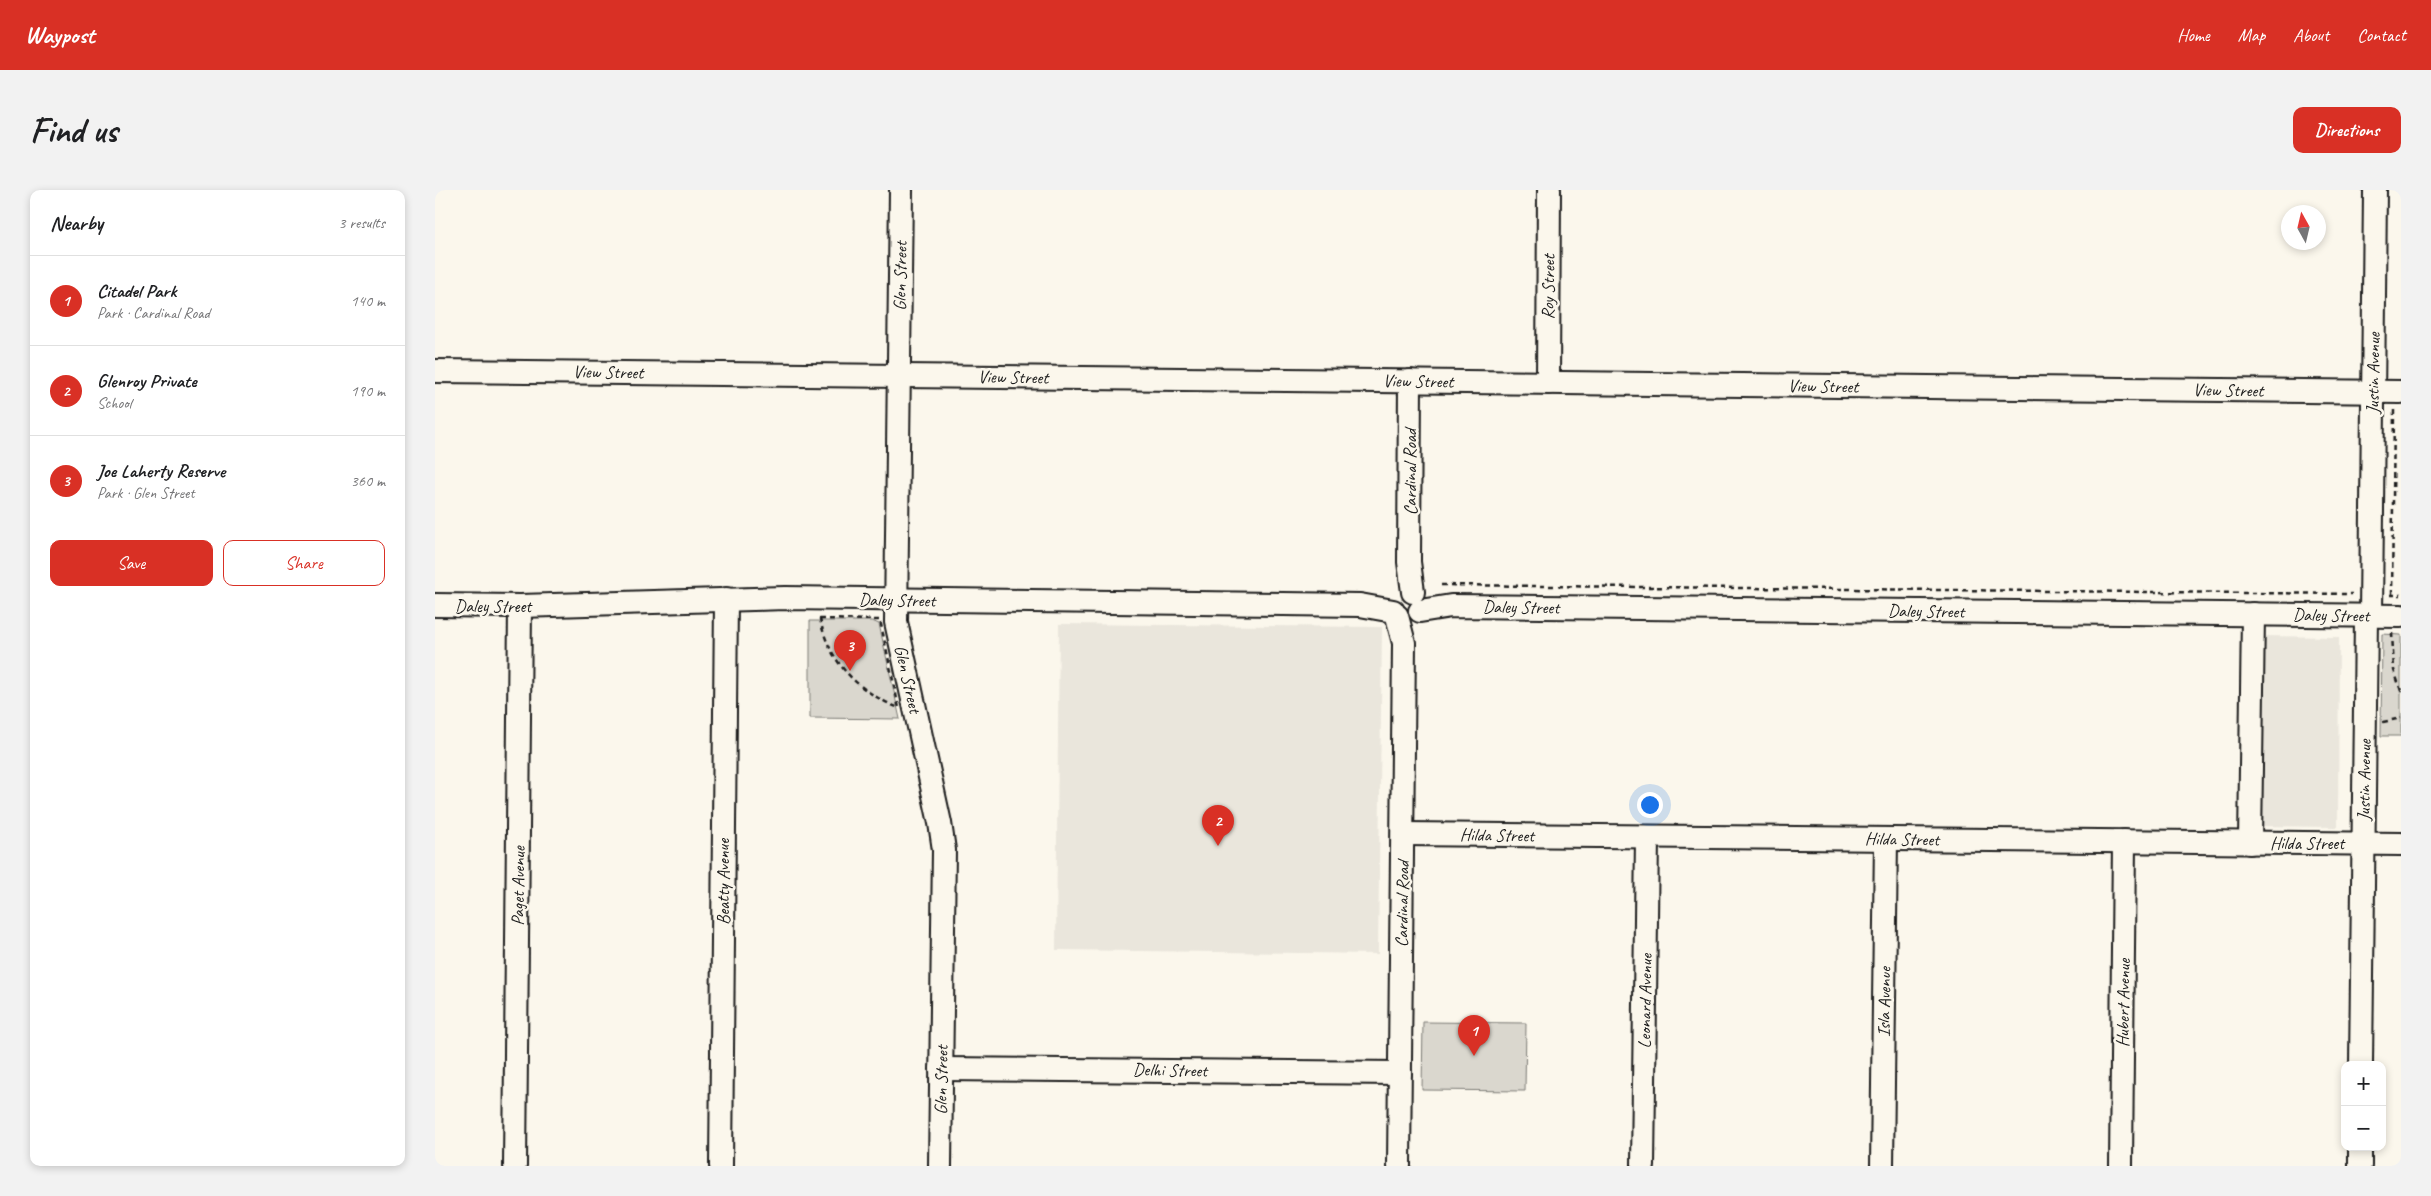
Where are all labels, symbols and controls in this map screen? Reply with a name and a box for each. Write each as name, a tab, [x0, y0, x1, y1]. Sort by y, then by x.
text: Waypost	[25, 20, 95, 50]
text: Home	[2177, 24, 2210, 46]
text: Map	[2238, 24, 2265, 46]
text: About	[2293, 24, 2329, 46]
text: Contact	[2357, 24, 2406, 46]
button: Directions	[2293, 107, 2401, 153]
text: Find us	[30, 108, 117, 153]
north arrow	[2281, 205, 2326, 250]
text: Nearby	[50, 210, 103, 236]
text: 3 results	[338, 213, 385, 233]
street label: Glen Street	[888, 239, 912, 311]
street label: Roy Street	[1536, 252, 1560, 320]
text: Citadel Park	[97, 279, 176, 303]
text: 1	[62, 291, 70, 311]
text: 140 m	[351, 291, 385, 311]
text: Park · Cardinal Road	[97, 303, 210, 323]
street label: Justin Avenue	[2361, 331, 2385, 415]
street label: View Street	[573, 360, 645, 384]
street label: View Street	[978, 365, 1050, 389]
text: Glenroy Private	[97, 369, 197, 393]
street label: View Street	[1383, 369, 1455, 393]
street label: View Street	[1788, 374, 1860, 398]
street label: View Street	[2193, 378, 2265, 402]
text: 2	[62, 381, 70, 401]
text: 190 m	[351, 381, 385, 401]
text: School	[97, 393, 131, 413]
street label: Cardinal Road	[1399, 426, 1421, 515]
text: Joe Laherty Reserve	[97, 459, 225, 483]
text: 3	[62, 471, 70, 491]
text: 360 m	[351, 471, 385, 491]
text: Park · Glen Street	[97, 483, 195, 503]
button: Save	[50, 540, 213, 586]
button: Share	[223, 540, 385, 586]
street label: Daley Street	[859, 588, 937, 612]
street label: Daley Street	[455, 595, 533, 617]
street label: Daley Street	[1483, 595, 1561, 619]
street label: Daley Street	[1888, 599, 1966, 623]
street label: Daley Street	[2293, 603, 2371, 627]
pin: 3	[834, 630, 866, 671]
street label: Glen Street	[890, 643, 927, 717]
street label: Justin Avenue	[2352, 738, 2376, 822]
your location	[1637, 792, 1663, 818]
pin: 2	[1202, 805, 1234, 846]
street label: Hilda Street	[1460, 823, 1536, 847]
street label: Hilda Street	[1865, 827, 1941, 851]
street label: Hilda Street	[2270, 832, 2346, 854]
street label: Beatty Avenue	[712, 838, 734, 925]
street label: Paget Avenue	[506, 845, 530, 926]
street label: Cardinal Road	[1390, 858, 1414, 947]
street label: Leonard Avenue	[1633, 952, 1657, 1049]
street label: Hubert Avenue	[2111, 957, 2135, 1047]
street label: Isla Avenue	[1872, 966, 1896, 1037]
pin: 1	[1458, 1015, 1490, 1056]
street label: Glen Street	[929, 1043, 953, 1115]
street label: Delhi Street	[1133, 1058, 1209, 1082]
map controls	[2341, 1061, 2386, 1151]
button: +	[2341, 1061, 2386, 1106]
button: −	[2341, 1106, 2386, 1151]

